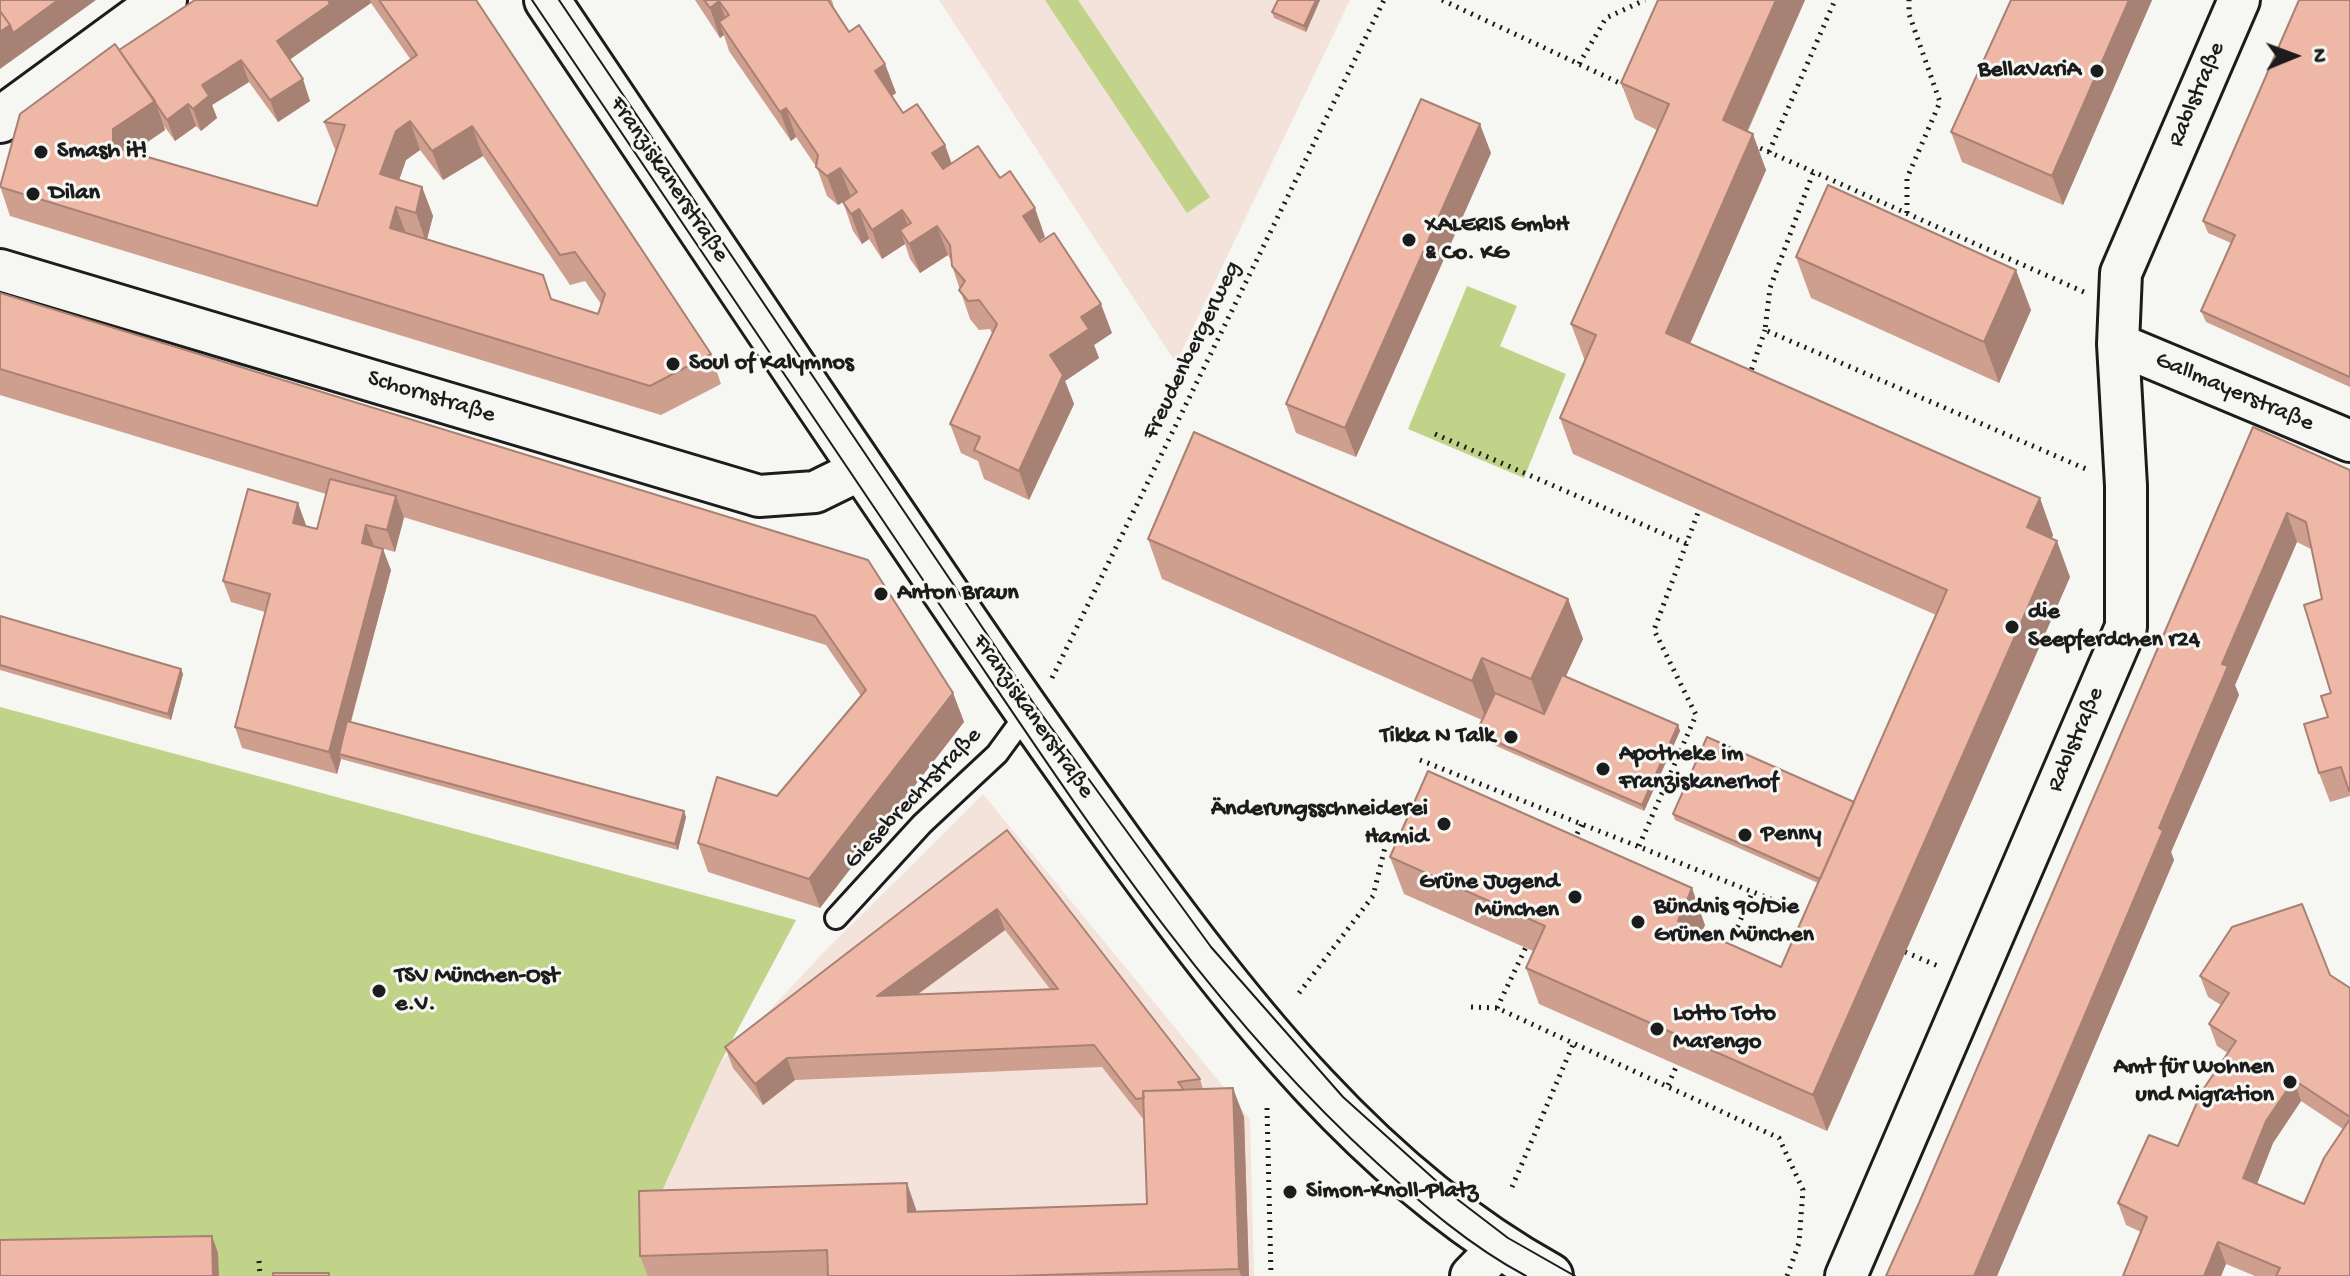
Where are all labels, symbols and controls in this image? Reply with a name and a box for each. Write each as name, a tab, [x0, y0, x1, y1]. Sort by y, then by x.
north arrow	[2254, 16, 2334, 96]
street label: Rablstraße	[2163, 38, 2233, 152]
text: N	[2305, 48, 2331, 63]
place label: BellaVariA	[1978, 57, 2081, 85]
marker: BellaVariA	[2088, 62, 2106, 80]
street label: Franziskanerstraße	[602, 92, 734, 268]
place label: Smash it!	[57, 138, 147, 166]
marker: Smash it!	[32, 143, 50, 161]
place label: Dilan	[49, 180, 100, 208]
marker: Dilan	[24, 185, 42, 203]
place label: XALERIS GmbH & Co. KG	[1425, 212, 1569, 268]
marker: XALERIS GmbH & Co. KG	[1400, 231, 1418, 249]
street label: Freudenbergerweg	[1137, 257, 1249, 445]
street label: Gallmayerstraße	[2150, 347, 2318, 439]
place label: Soul of Kalymnos	[689, 350, 854, 378]
marker: Soul of Kalymnos	[664, 355, 682, 373]
street label: Schornstraße	[364, 365, 498, 431]
place label: Anton Braun	[897, 580, 1019, 608]
marker: Anton Braun	[872, 585, 890, 603]
place label: die Seepferdchen r24	[2028, 599, 2200, 655]
marker: die Seepferdchen r24	[2003, 618, 2021, 636]
street label: Franziskanerstraße	[965, 629, 1099, 805]
street label: Rablstraße	[2042, 683, 2112, 797]
street label: Giesebrechtstraße	[839, 722, 989, 876]
place label: Tikka N Talk	[1380, 723, 1495, 751]
marker: Tikka N Talk	[1502, 728, 1520, 746]
place label: Apotheke im Franziskanerhof	[1619, 741, 1778, 797]
marker: Apotheke im Franziskanerhof	[1594, 760, 1612, 778]
place label: Änderungsschneiderei Hamid	[1211, 796, 1428, 852]
marker: Änderungsschneiderei Hamid	[1435, 815, 1453, 833]
place label: Penny	[1761, 821, 1821, 849]
marker: Penny	[1736, 826, 1754, 844]
place label: Grüne Jugend München	[1419, 869, 1559, 925]
marker: Grüne Jugend München	[1566, 888, 1584, 906]
place label: Bündnis 90/Die Grünen München	[1654, 894, 1814, 950]
marker: Bündnis 90/Die Grünen München	[1629, 913, 1647, 931]
place label: TSV München-Ost e.V.	[395, 963, 559, 1019]
marker: TSV München-Ost e.V.	[370, 982, 388, 1000]
place label: Lotto Toto Marengo	[1673, 1001, 1776, 1057]
marker: Lotto Toto Marengo	[1648, 1020, 1666, 1038]
place label: Amt für Wohnen und Migration	[2114, 1054, 2274, 1110]
marker: Amt für Wohnen und Migration	[2281, 1073, 2299, 1091]
place label: Simon-Knoll-Platz	[1306, 1178, 1478, 1206]
marker: Simon-Knoll-Platz	[1281, 1183, 1299, 1201]

